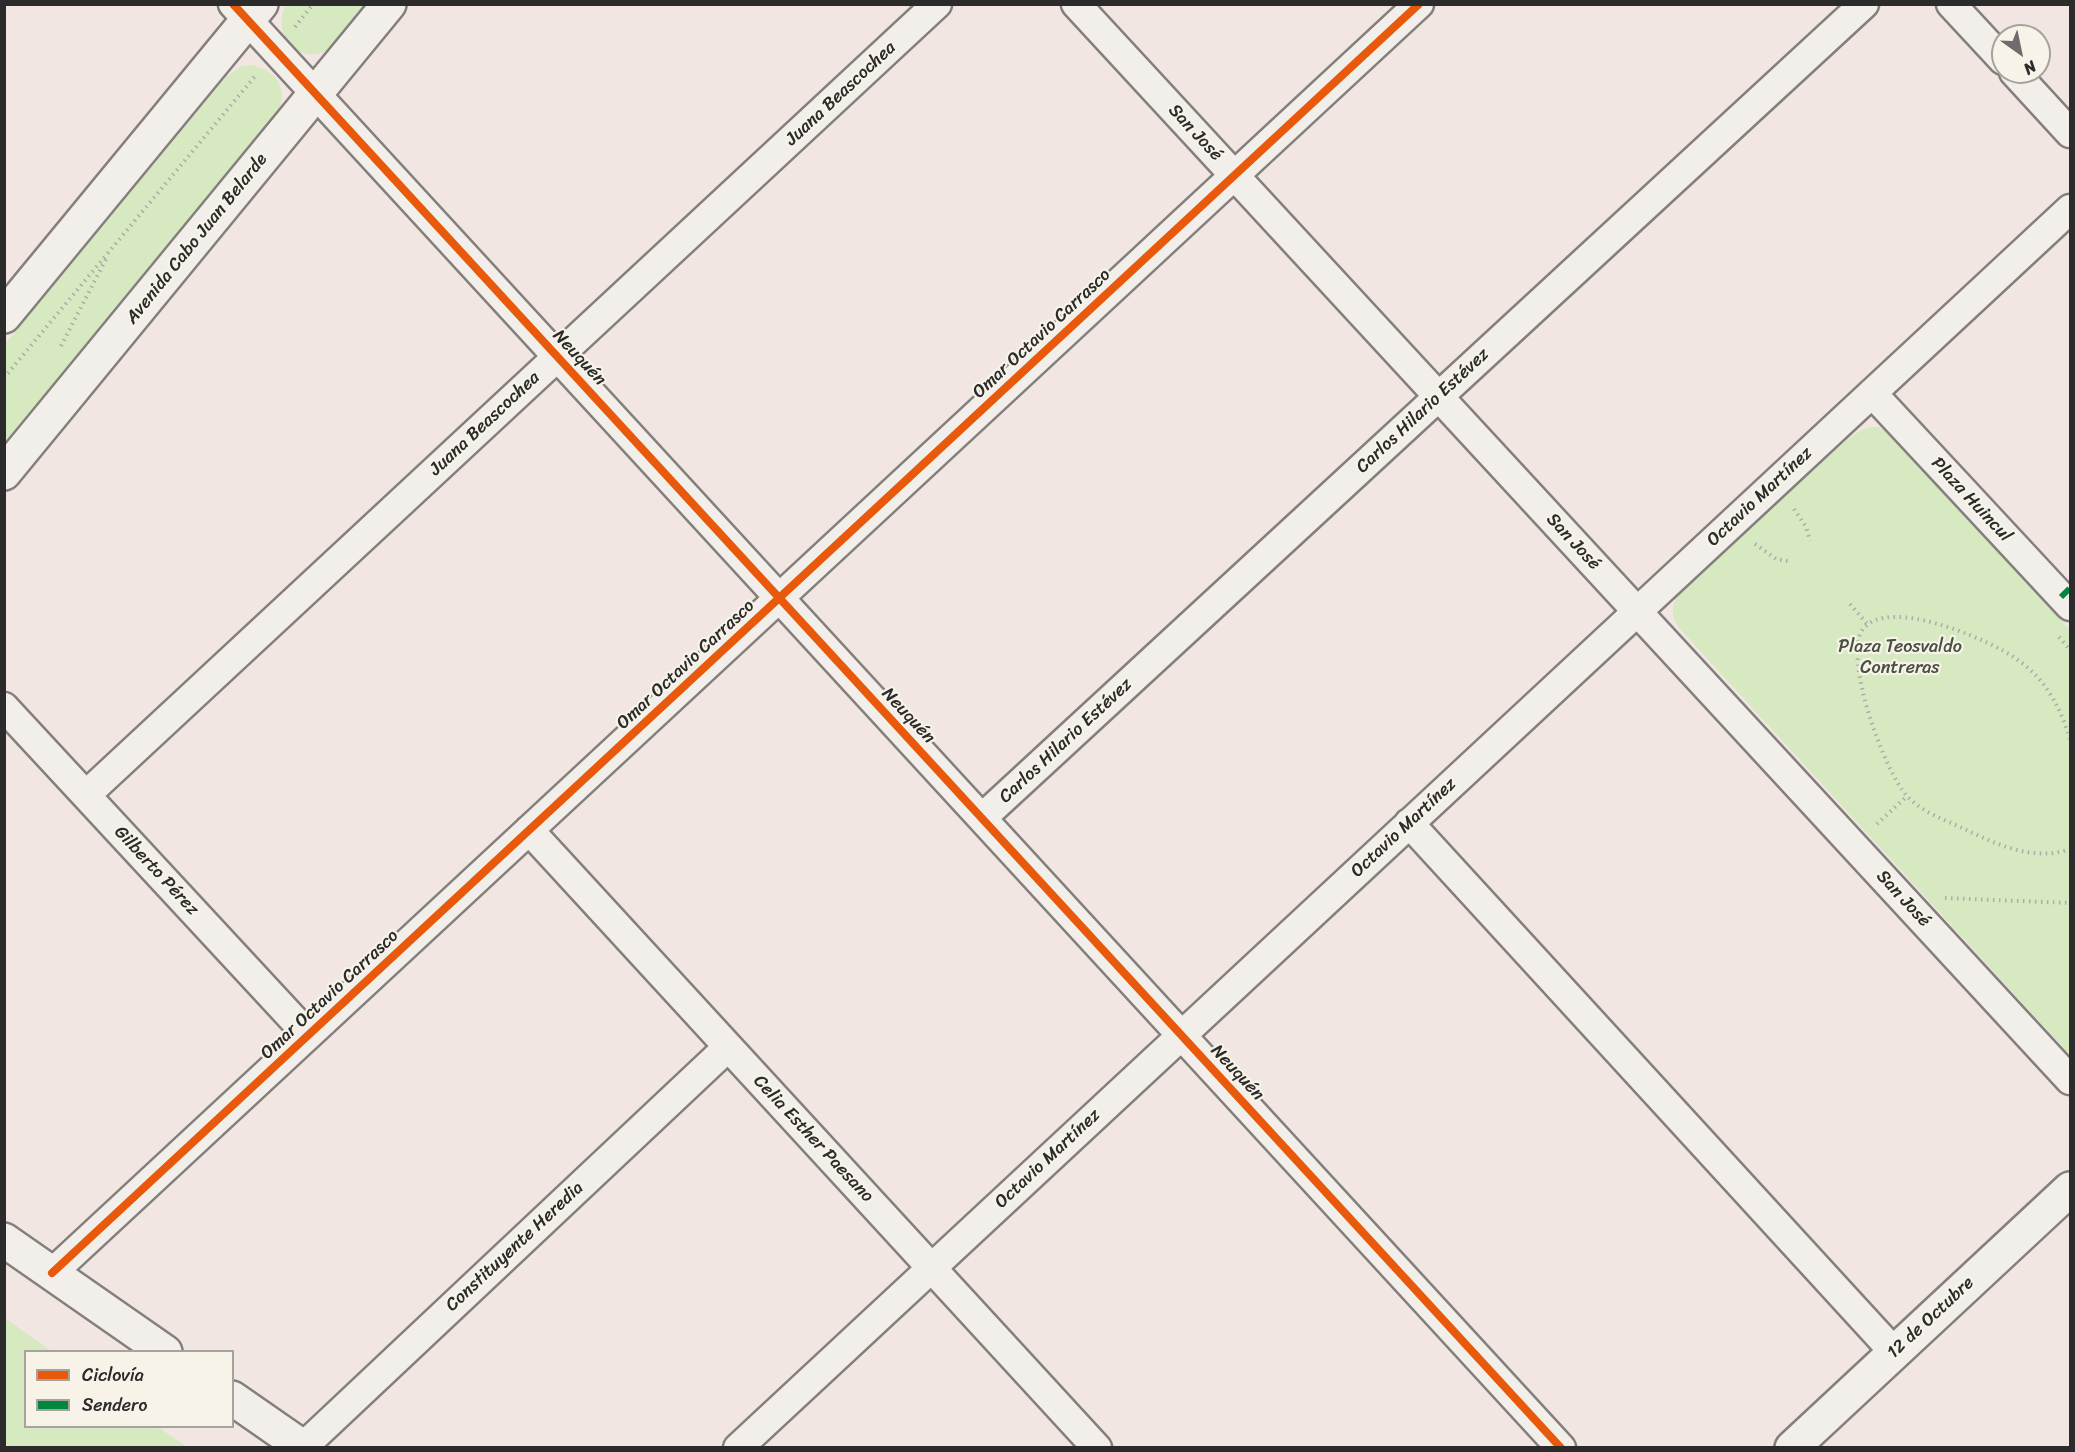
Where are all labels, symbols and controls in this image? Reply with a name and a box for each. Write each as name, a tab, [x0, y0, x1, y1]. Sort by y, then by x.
north arrow	[1991, 24, 2051, 84]
street label: Juana Beascochea	[781, 37, 901, 151]
text: N	[2017, 53, 2043, 83]
street label: San José	[1163, 100, 1227, 166]
street label: Avenida Cabo Juan Belarde	[122, 149, 272, 329]
street label: Omar Octavio Carrasco	[969, 265, 1115, 403]
street label: Neuquén	[548, 325, 610, 391]
street label: Carlos Hilario Estévez	[1352, 344, 1494, 478]
street label: Juana Beascochea	[425, 367, 545, 481]
street label: Octavio Martínez	[1703, 443, 1817, 551]
street label: Plaza Huincul	[1926, 453, 2016, 547]
street label: San José	[1541, 509, 1605, 575]
street label: Omar Octavio Carrasco	[613, 596, 759, 734]
park label: Plaza Teosvaldo Contreras	[1838, 636, 1962, 678]
street label: Carlos Hilario Estévez	[995, 674, 1137, 808]
street label: Neuquén	[877, 683, 939, 749]
street label: Octavio Martínez	[1347, 774, 1461, 882]
street label: Gilberto Pérez	[109, 822, 203, 920]
street label: San José	[1871, 866, 1935, 932]
street label: Omar Octavio Carrasco	[257, 926, 403, 1064]
street label: Neuquén	[1206, 1040, 1268, 1106]
street label: Celia Esther Paesano	[748, 1071, 878, 1207]
street label: Octavio Martínez	[991, 1105, 1105, 1213]
street label: Constituyente Heredia	[442, 1178, 588, 1316]
street label: 12 de Octubre	[1883, 1272, 1979, 1364]
legend	[24, 1350, 234, 1428]
text: Ciclovía	[82, 1359, 144, 1391]
text: Sendero	[82, 1389, 147, 1421]

